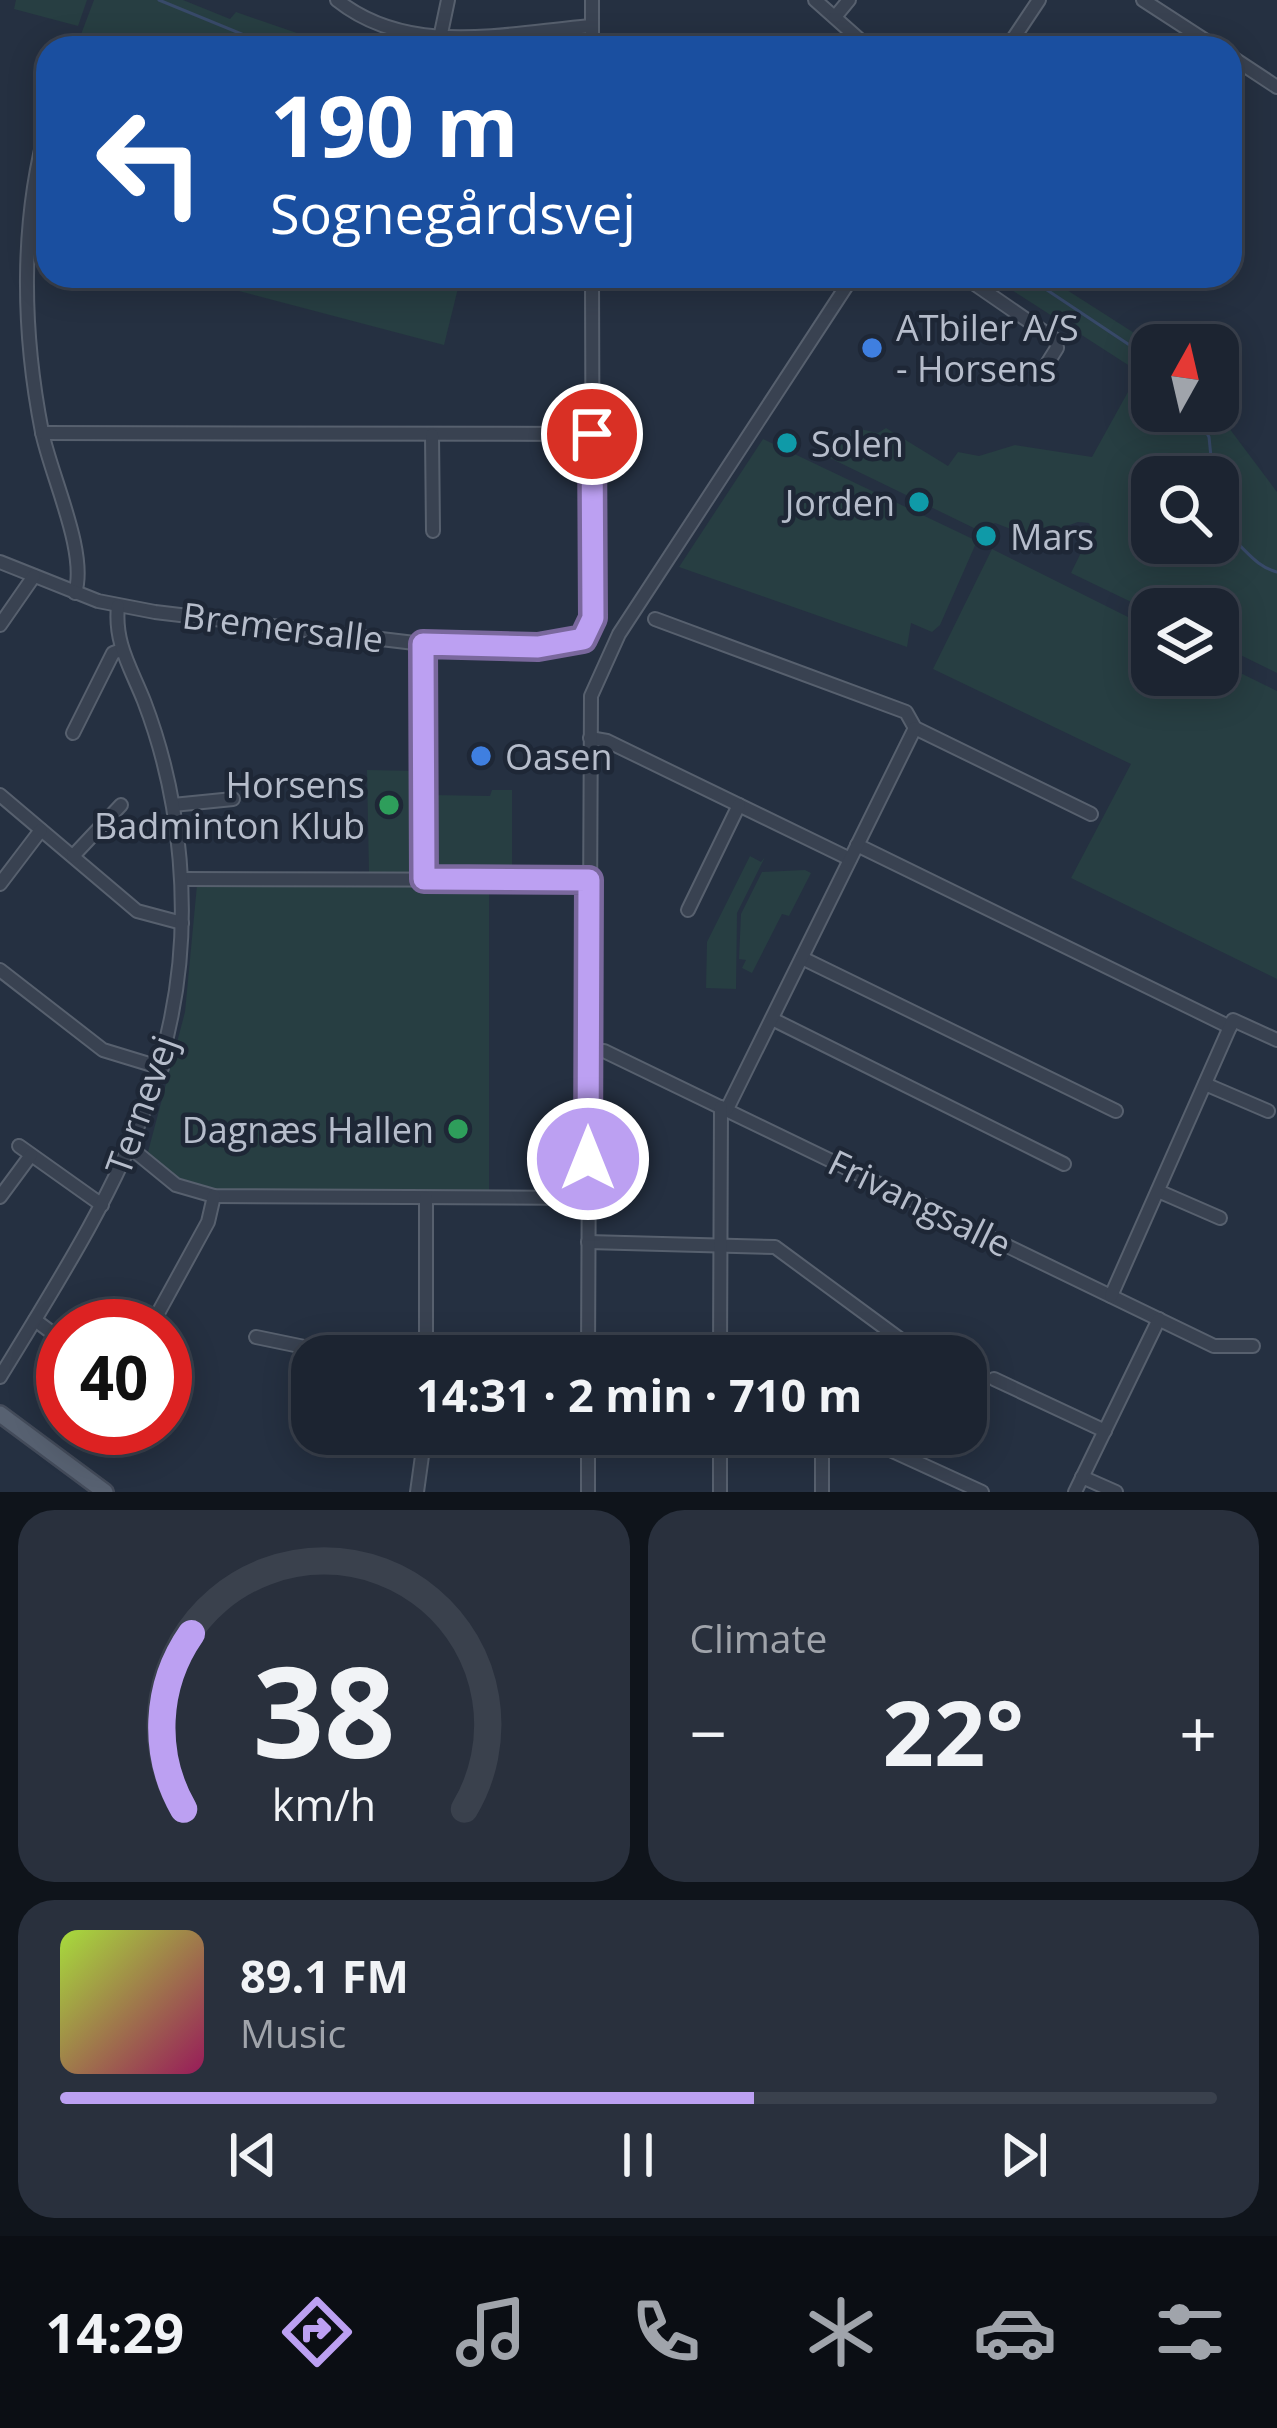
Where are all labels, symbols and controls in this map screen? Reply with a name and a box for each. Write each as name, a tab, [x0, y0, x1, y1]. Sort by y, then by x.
text: 190 m	[270, 67, 518, 182]
icon: left	[72, 84, 228, 240]
text: Sognegårdsvej	[270, 176, 636, 250]
place label: ATbiler A/S - Horsens	[896, 303, 1079, 393]
north arrow	[1131, 324, 1239, 432]
map controls	[1131, 324, 1239, 696]
marker: ATbiler A/S - Horsens	[859, 335, 885, 361]
pin	[541, 383, 643, 485]
icon: arrive	[559, 401, 625, 467]
place label: Solen	[811, 419, 904, 468]
marker: Solen	[774, 430, 800, 456]
button: search	[1131, 456, 1239, 564]
place label: Jorden	[782, 478, 895, 527]
marker: Jorden	[906, 489, 932, 515]
place label: Mars	[1010, 512, 1094, 561]
marker: Mars	[973, 523, 999, 549]
button: layers	[1131, 588, 1239, 696]
street label: Bremersalle	[180, 590, 386, 664]
place label: Oasen	[505, 732, 612, 781]
marker: Oasen	[468, 743, 494, 769]
place label: Horsens Badminton Klub	[94, 760, 365, 850]
marker: Horsens Badminton Klub	[376, 792, 402, 818]
street label: Ternevej	[93, 1029, 189, 1181]
position arrow	[525, 1096, 651, 1222]
place label: Dagnæs Hallen	[182, 1105, 434, 1154]
marker: Dagnæs Hallen	[445, 1116, 471, 1142]
street label: Frivangsalle	[820, 1138, 1020, 1268]
speed limit sign: 40	[36, 1299, 192, 1455]
text: 14:31 · 2 min · 710 m	[416, 1364, 862, 1425]
text: Climate	[690, 1611, 827, 1664]
text: 38	[252, 1625, 395, 1795]
text: 22°	[883, 1670, 1024, 1792]
text: −	[690, 1687, 727, 1777]
text: +	[1179, 1687, 1217, 1777]
text: km/h	[272, 1775, 376, 1834]
text: 89.1 FM	[240, 1945, 409, 2006]
text: Music	[240, 2006, 346, 2059]
icon: previous	[220, 2122, 286, 2188]
icon: pause	[605, 2122, 671, 2188]
icon: next	[991, 2122, 1057, 2188]
icon: directions	[275, 2290, 359, 2374]
icon: music	[449, 2290, 533, 2374]
icon: phone	[624, 2290, 708, 2374]
icon: climate	[799, 2290, 883, 2374]
icon: car	[973, 2290, 1057, 2374]
icon: filters	[1148, 2290, 1232, 2374]
text: 14:29	[45, 2295, 184, 2369]

